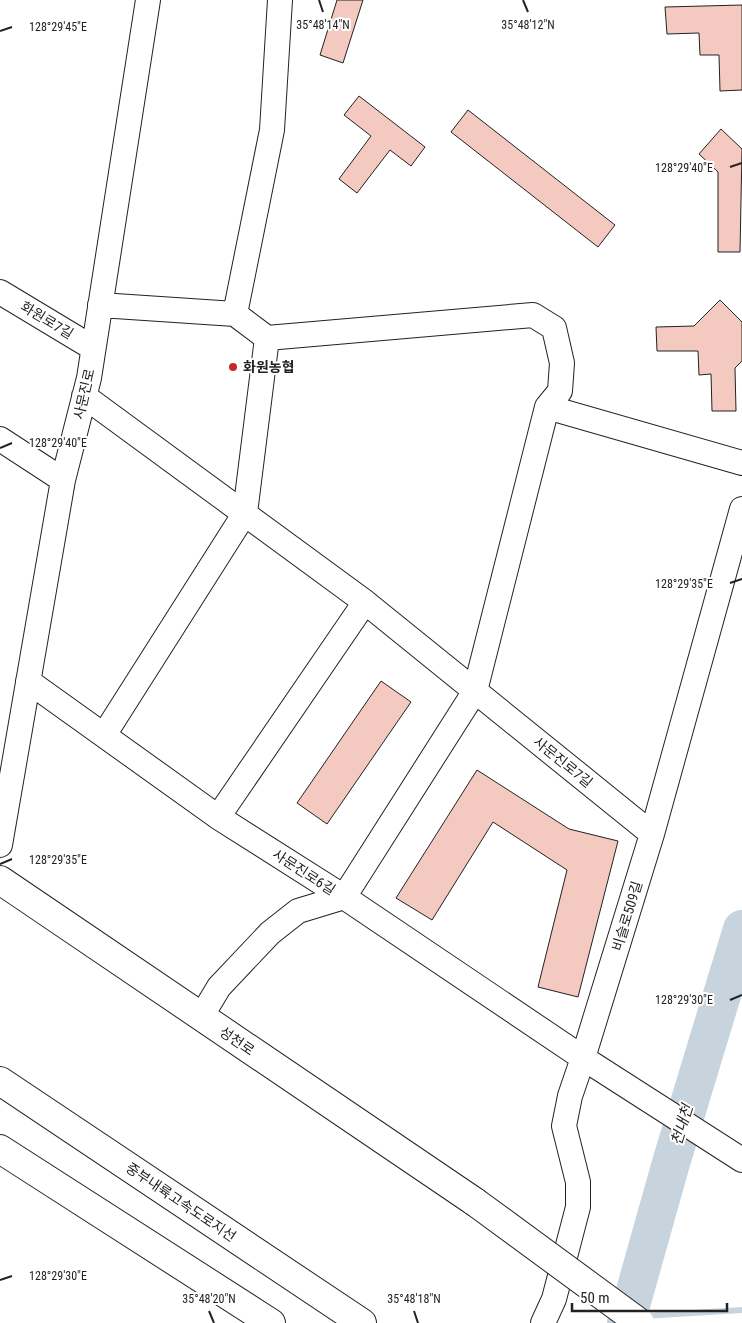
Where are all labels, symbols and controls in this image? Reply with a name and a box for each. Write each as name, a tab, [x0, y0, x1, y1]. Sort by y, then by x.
text: 35°48'14"N	[296, 18, 350, 32]
text: 35°48'12"N	[501, 18, 555, 32]
text: 128°29'45"E	[29, 20, 87, 34]
text: 128°29'40"E	[655, 161, 713, 175]
street label: 화원로7길	[18, 298, 76, 342]
place label: 화원농협	[243, 359, 295, 375]
marker: 화원농협	[227, 361, 239, 373]
street label: 사문진로	[70, 367, 98, 421]
text: 128°29'40"E	[29, 436, 87, 450]
text: 128°29'35"E	[655, 577, 713, 591]
street label: 사문진로7길	[530, 733, 596, 791]
street label: 사문진로6길	[270, 846, 338, 898]
text: 128°29'35"E	[29, 853, 87, 867]
street label: 비슬로509길	[609, 879, 645, 953]
text: 128°29'30"E	[655, 993, 713, 1007]
street label: 성천로	[217, 1024, 258, 1059]
water label: 천내천	[667, 1100, 697, 1147]
street label: 중부내륙고속도로지선	[123, 1159, 239, 1245]
text: 128°29'30"E	[29, 1269, 87, 1283]
scale bar	[572, 1280, 727, 1312]
text: 50 m	[580, 1289, 610, 1307]
text: 35°48'20"N	[182, 1292, 236, 1306]
text: 35°48'18"N	[387, 1292, 441, 1306]

